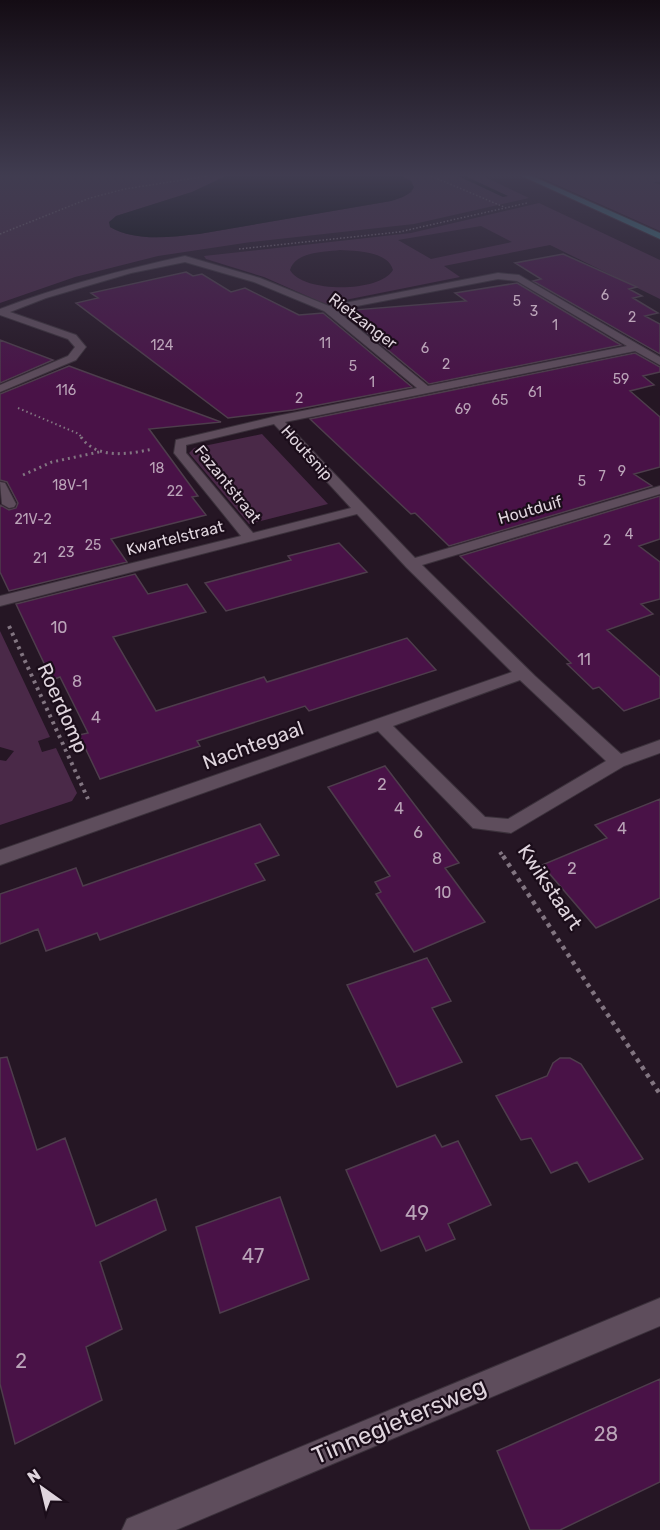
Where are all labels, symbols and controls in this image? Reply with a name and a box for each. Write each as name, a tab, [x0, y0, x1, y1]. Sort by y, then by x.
house number: 6	[601, 287, 609, 304]
street label: Rietzanger	[325, 289, 401, 353]
house number: 5	[513, 293, 521, 310]
house number: 3	[530, 303, 538, 320]
house number: 2	[628, 309, 636, 326]
house number: 1	[552, 317, 558, 334]
house number: 11	[319, 335, 331, 352]
house number: 124	[151, 337, 174, 354]
house number: 6	[421, 340, 429, 357]
house number: 2	[442, 356, 450, 373]
house number: 5	[349, 358, 357, 375]
house number: 59	[613, 371, 629, 388]
house number: 1	[369, 374, 375, 391]
house number: 116	[56, 382, 76, 399]
house number: 61	[528, 384, 542, 401]
house number: 2	[295, 390, 303, 407]
house number: 65	[492, 392, 508, 409]
house number: 69	[455, 401, 471, 418]
street label: Houtsnip	[277, 421, 337, 485]
street label: Fazantstraat	[191, 441, 265, 527]
house number: 18	[150, 460, 165, 477]
house number: 9	[618, 463, 626, 480]
house number: 7	[598, 468, 606, 485]
house number: 5	[578, 473, 586, 490]
house number: 18V-1	[52, 477, 88, 494]
house number: 22	[167, 483, 183, 500]
street label: Houtduif	[496, 492, 565, 528]
house number: 21V-2	[14, 511, 52, 528]
street label: Kwartelstraat	[124, 517, 226, 559]
house number: 4	[625, 526, 634, 543]
house number: 2	[603, 532, 611, 549]
house number: 25	[85, 537, 101, 554]
house number: 23	[58, 544, 74, 561]
house number: 21	[33, 550, 47, 567]
house number: 10	[50, 618, 68, 637]
house number: 11	[577, 650, 591, 669]
street label: Roerdomp	[32, 659, 94, 757]
house number: 8	[72, 672, 82, 691]
house number: 4	[91, 708, 101, 727]
street label: Nachtegaal	[199, 716, 307, 774]
house number: 2	[377, 775, 387, 794]
house number: 4	[394, 799, 404, 818]
house number: 4	[617, 819, 627, 838]
house number: 6	[413, 823, 423, 842]
street label: Kwikstaart	[513, 840, 587, 934]
house number: 8	[432, 849, 442, 868]
house number: 2	[567, 859, 577, 878]
house number: 10	[434, 883, 452, 902]
house number: 49	[405, 1201, 429, 1225]
house number: 47	[242, 1244, 264, 1268]
house number: 2	[15, 1349, 27, 1373]
street label: Tinnegietersweg	[308, 1372, 490, 1470]
house number: 28	[594, 1422, 618, 1446]
north arrow	[12, 1458, 72, 1518]
text: N	[24, 1465, 44, 1487]

